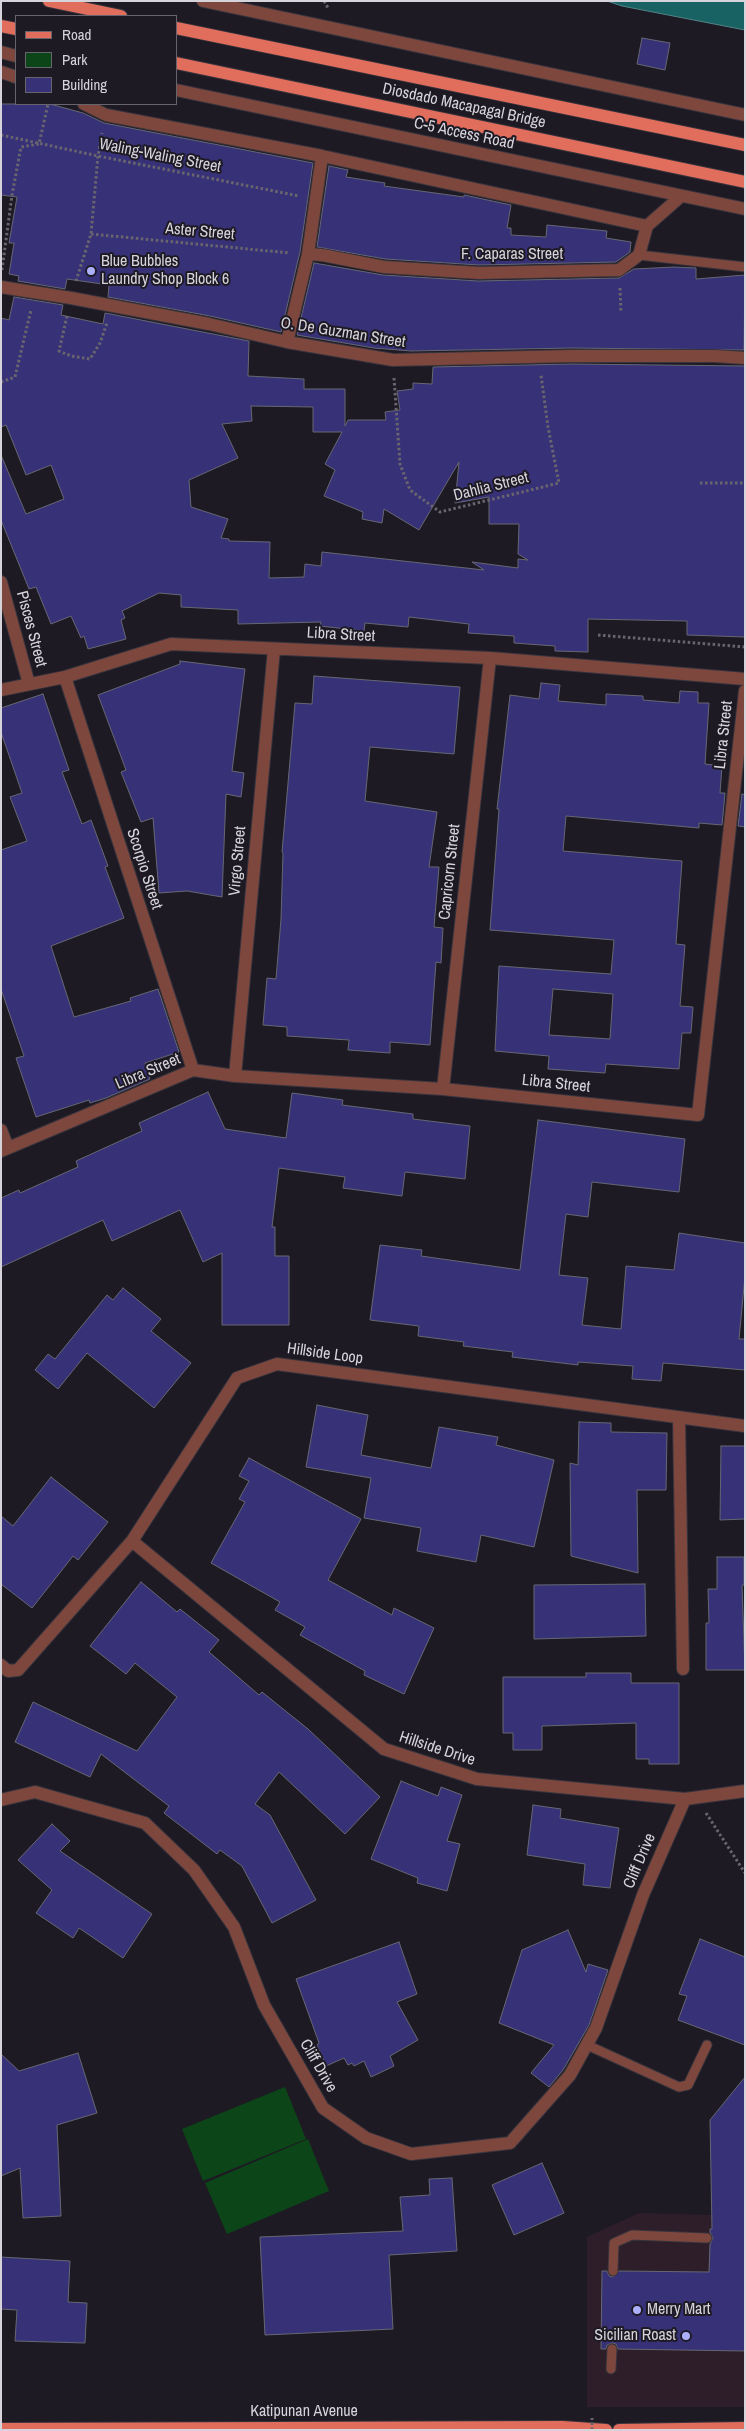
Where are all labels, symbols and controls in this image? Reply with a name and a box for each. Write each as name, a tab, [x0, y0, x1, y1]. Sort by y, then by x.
legend	[15, 15, 178, 105]
text: Road	[62, 24, 91, 45]
text: Park	[62, 49, 87, 70]
text: Building	[62, 74, 107, 95]
street label: Diosdado Macapagal Bridge	[381, 79, 547, 133]
street label: C-5 Access Road	[412, 114, 516, 154]
street label: Waling-Waling Street	[97, 135, 223, 177]
street label: Aster Street	[165, 219, 235, 245]
street label: F. Caparas Street	[461, 245, 563, 265]
place label: Blue Bubbles Laundry Shop Block 6	[101, 252, 229, 290]
marker: Blue Bubbles Laundry Shop Block 6	[85, 265, 97, 277]
street label: O. De Guzman Street	[279, 314, 407, 352]
street label: Dahlia Street	[452, 468, 530, 506]
street label: Pisces Street	[12, 589, 50, 669]
street label: Libra Street	[306, 624, 376, 646]
street label: Libra Street	[711, 700, 737, 770]
street label: Capricorn Street	[435, 823, 465, 921]
street label: Virgo Street	[225, 825, 251, 897]
street label: Scorpio Street	[122, 826, 166, 912]
street label: Libra Street	[113, 1050, 183, 1094]
street label: Libra Street	[521, 1071, 591, 1097]
street label: Hillside Loop	[286, 1339, 364, 1369]
street label: Hillside Drive	[397, 1728, 477, 1770]
street label: Cliff Drive	[620, 1831, 660, 1891]
street label: Cliff Drive	[295, 2036, 341, 2096]
place label: Merry Mart	[647, 2300, 710, 2320]
marker: Merry Mart	[631, 2304, 643, 2316]
place label: Sicilian Roast	[594, 2326, 676, 2346]
marker: Sicilian Roast	[680, 2330, 692, 2342]
street label: Katipunan Avenue	[250, 2402, 358, 2422]

